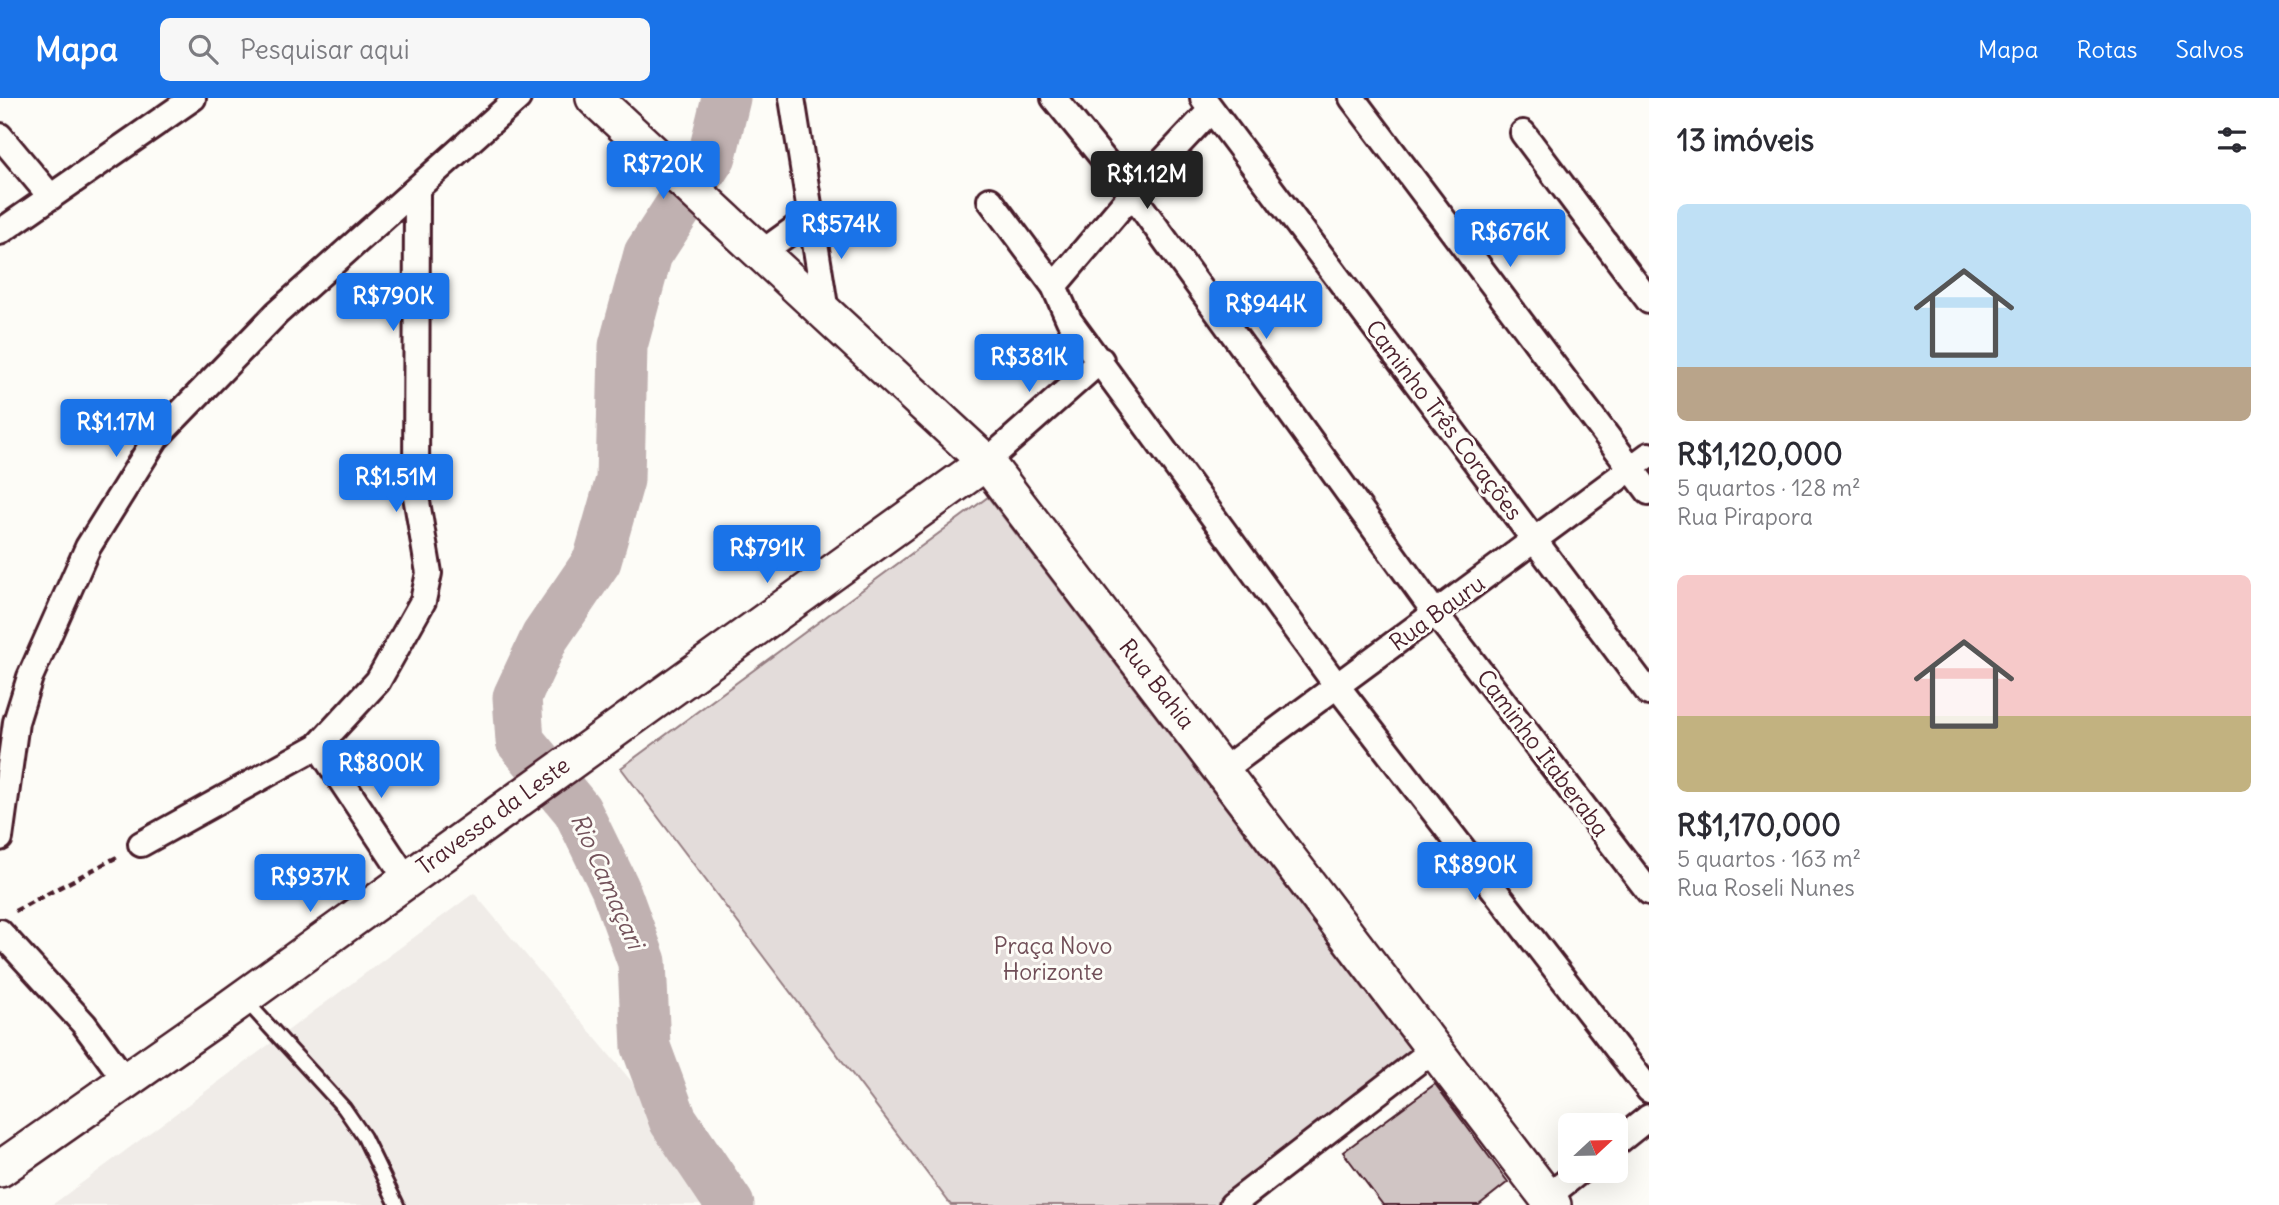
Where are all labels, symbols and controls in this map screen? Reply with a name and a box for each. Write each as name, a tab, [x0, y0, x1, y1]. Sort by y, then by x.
search box	[160, 18, 650, 81]
text: Mapa	[35, 28, 118, 70]
icon: search	[184, 30, 222, 68]
text: Pesquisar aqui	[240, 33, 410, 66]
text: Mapa	[1978, 34, 2038, 64]
text: Rotas	[2076, 34, 2138, 64]
text: Salvos	[2176, 34, 2244, 64]
text: 13 imóveis	[1677, 121, 1814, 159]
icon: filters	[2213, 121, 2251, 159]
pin: R$720K	[606, 141, 720, 201]
text: R$720K	[623, 149, 703, 178]
pin: R$1.12M	[1082, 152, 1212, 211]
text: R$1.12M	[1107, 159, 1187, 188]
pin: R$574K	[784, 202, 898, 261]
text: R$574K	[802, 209, 880, 238]
pin: R$676K	[1453, 209, 1567, 269]
text: R$676K	[1470, 217, 1550, 246]
icon: home	[1901, 250, 2027, 376]
pin: R$790K	[336, 274, 450, 333]
text: R$790K	[352, 281, 434, 310]
pin: R$944K	[1209, 282, 1323, 341]
text: R$944K	[1225, 289, 1307, 318]
street label: Caminho Três Corações	[1360, 314, 1529, 526]
pin: R$381K	[972, 334, 1086, 394]
text: R$381K	[990, 342, 1068, 371]
pin: R$1.17M	[51, 400, 181, 459]
text: R$1.17M	[76, 407, 156, 436]
text: R$1,120,000	[1677, 435, 1843, 473]
pin: R$1.51M	[331, 454, 461, 514]
text: R$1.51M	[355, 462, 437, 491]
text: 5 quartos · 128 m²	[1677, 473, 1861, 502]
text: Rua Pirapora	[1677, 502, 1813, 531]
pin: R$791K	[710, 526, 824, 585]
text: R$791K	[729, 533, 805, 562]
street label: Rua Bauru	[1383, 568, 1490, 657]
icon: home	[1901, 621, 2027, 747]
street label: Rua Bahia	[1113, 633, 1202, 734]
street label: Caminho Itaberaba	[1471, 663, 1616, 842]
pin: R$800K	[324, 740, 438, 800]
text: R$800K	[338, 748, 424, 777]
street label: Travessa da Leste	[410, 750, 575, 881]
text: R$1,170,000	[1677, 806, 1841, 844]
water label: Rio Camaçari	[565, 808, 652, 955]
pin: R$890K	[1418, 842, 1532, 902]
text: 5 quartos · 163 m²	[1677, 844, 1861, 873]
text: R$890K	[1433, 850, 1517, 879]
pin: R$937K	[253, 854, 367, 914]
text: R$937K	[270, 862, 350, 891]
text: Rua Roseli Nunes	[1677, 873, 1855, 902]
park label: Praça Novo Horizonte	[994, 931, 1112, 986]
north arrow	[1558, 1113, 1628, 1183]
map controls	[1558, 1113, 1628, 1183]

